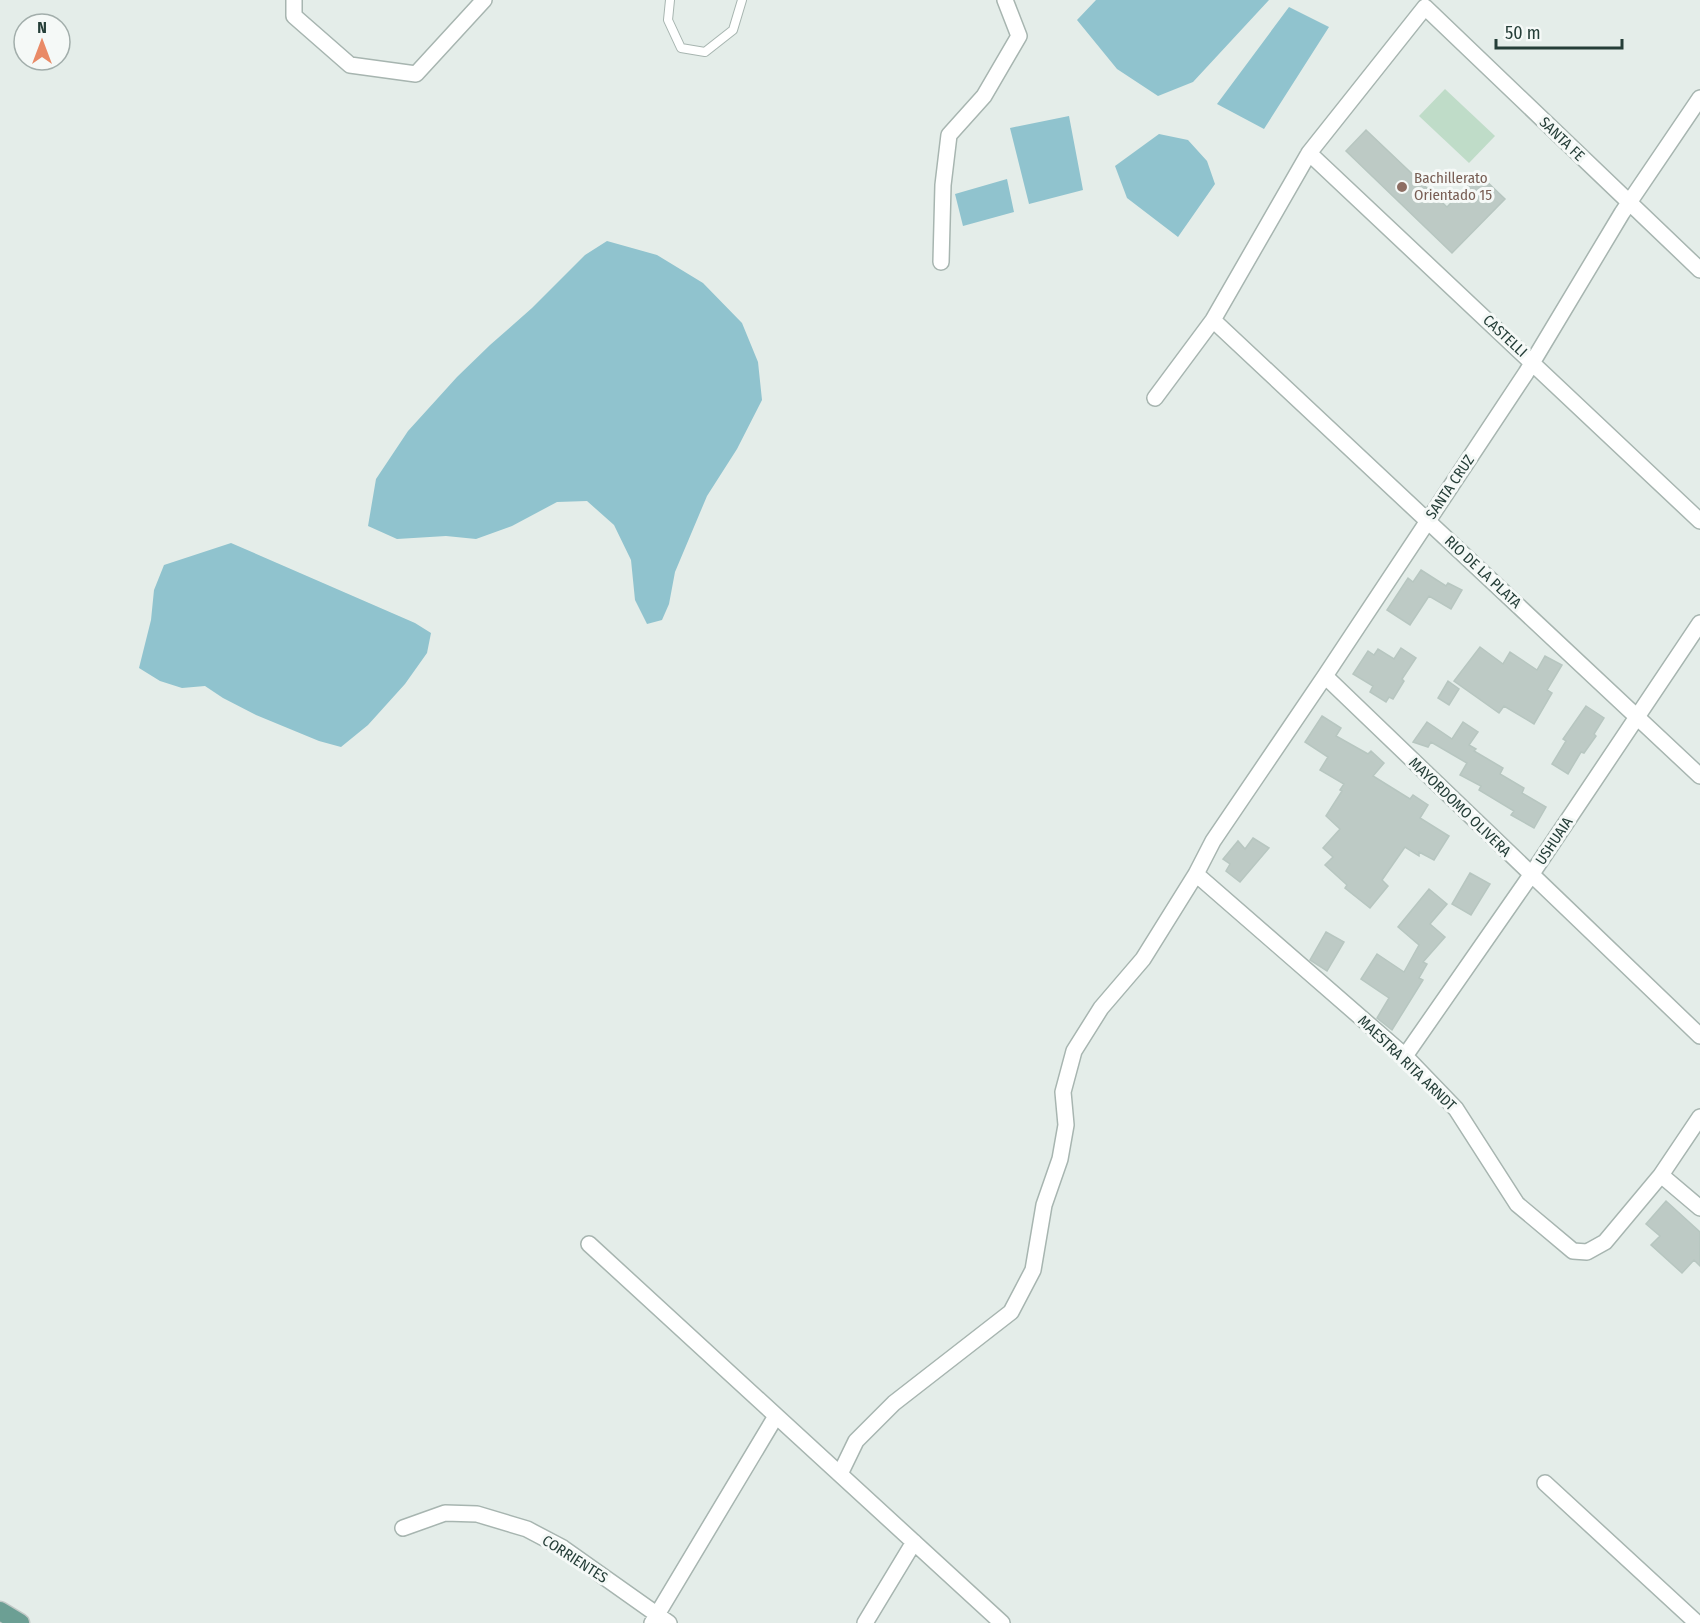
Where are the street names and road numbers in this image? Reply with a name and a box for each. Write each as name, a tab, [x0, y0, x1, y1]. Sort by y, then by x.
street label: SANTA FE	[1536, 113, 1588, 165]
street label: CASTELLI	[1479, 311, 1531, 361]
street label: SANTA CRUZ	[1422, 452, 1478, 522]
street label: RIO DE LA PLATA	[1441, 532, 1525, 612]
street label: MAYORDOMO OLIVERA	[1405, 754, 1515, 860]
street label: USHUAIA	[1532, 814, 1577, 868]
street label: MAESTRA RITA ARNDT	[1354, 1012, 1460, 1114]
street label: CORRIENTES	[539, 1531, 611, 1587]

